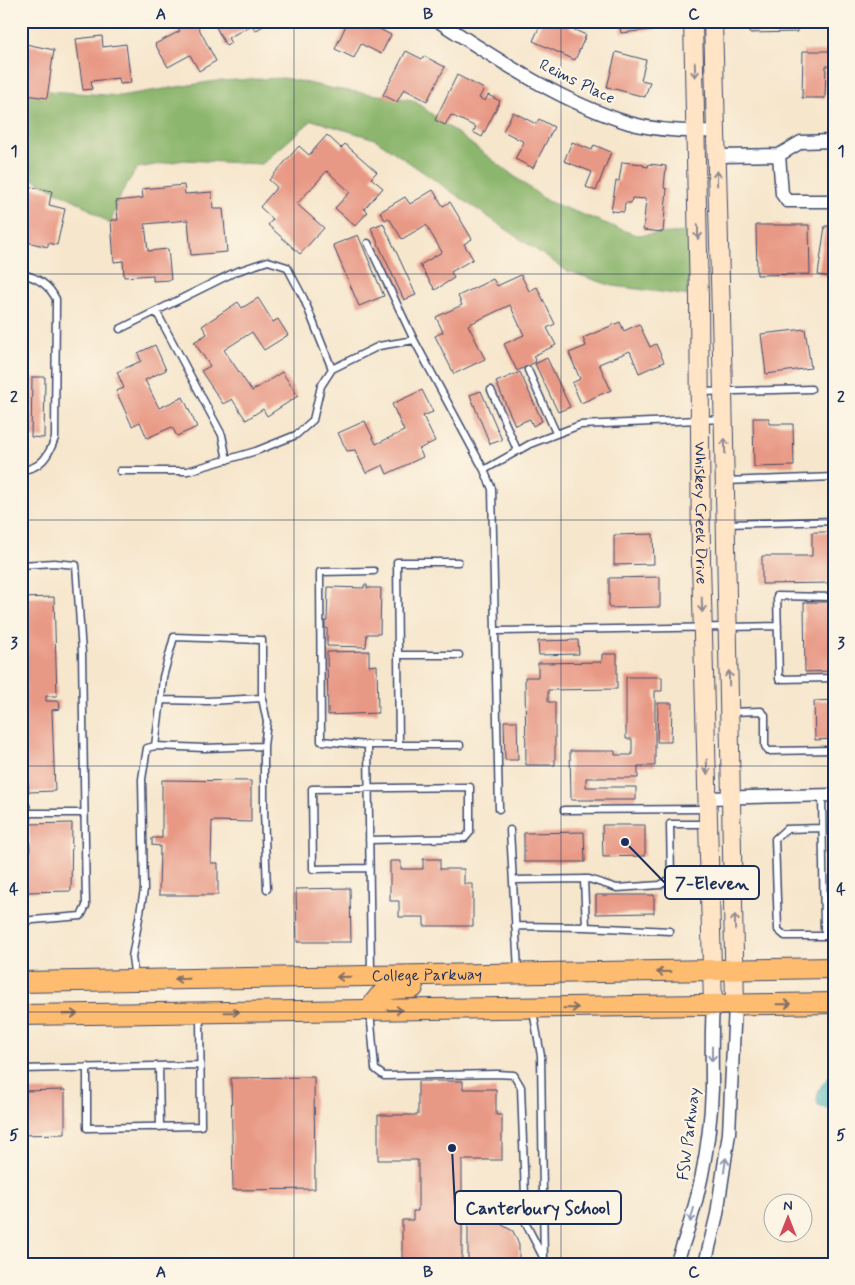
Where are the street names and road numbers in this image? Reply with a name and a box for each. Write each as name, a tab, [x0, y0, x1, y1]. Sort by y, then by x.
street label: Reims Place	[536, 55, 618, 109]
street label: Whiskey Creek Drive	[690, 441, 712, 585]
street label: College Parkway	[372, 964, 482, 986]
street label: FSW Parkway	[673, 1086, 705, 1182]

